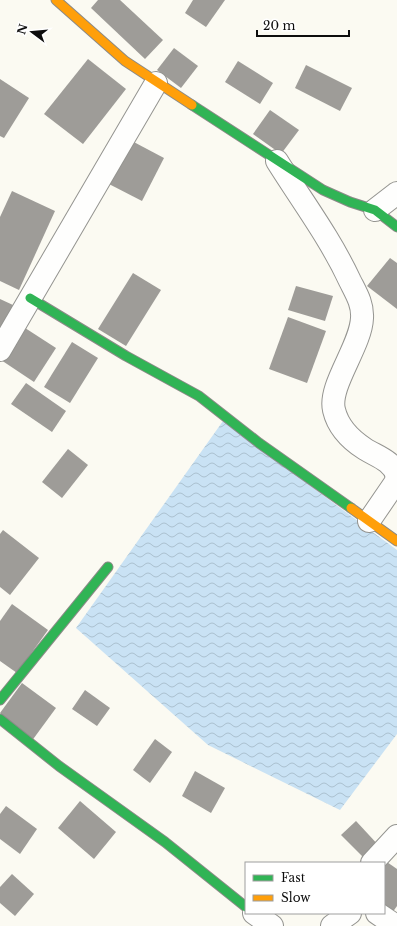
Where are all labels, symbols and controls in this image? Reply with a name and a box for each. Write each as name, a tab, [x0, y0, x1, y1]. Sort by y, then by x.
north arrow	[12, 12, 52, 52]
scale bar	[257, 12, 349, 38]
text: 20 m	[263, 18, 295, 33]
text: N	[14, 22, 31, 36]
legend	[245, 862, 385, 914]
text: Fast	[281, 870, 306, 885]
text: Slow	[281, 890, 311, 905]

